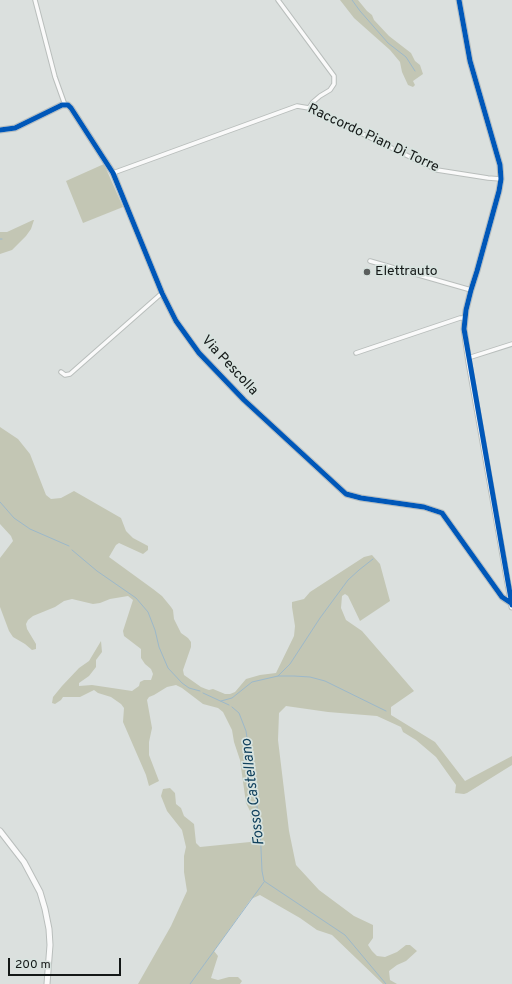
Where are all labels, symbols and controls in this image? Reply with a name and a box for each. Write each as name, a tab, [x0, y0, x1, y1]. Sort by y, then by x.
street label: Raccordo Pian Di Torre	[305, 101, 441, 177]
place label: Elettrauto	[375, 264, 438, 280]
marker: Elettrauto	[362, 267, 372, 277]
street label: Via Pescolla	[197, 333, 261, 399]
water label: Fosso Castellano	[239, 738, 269, 846]
scale bar	[10, 950, 123, 976]
text: 200 m	[15, 957, 51, 973]

